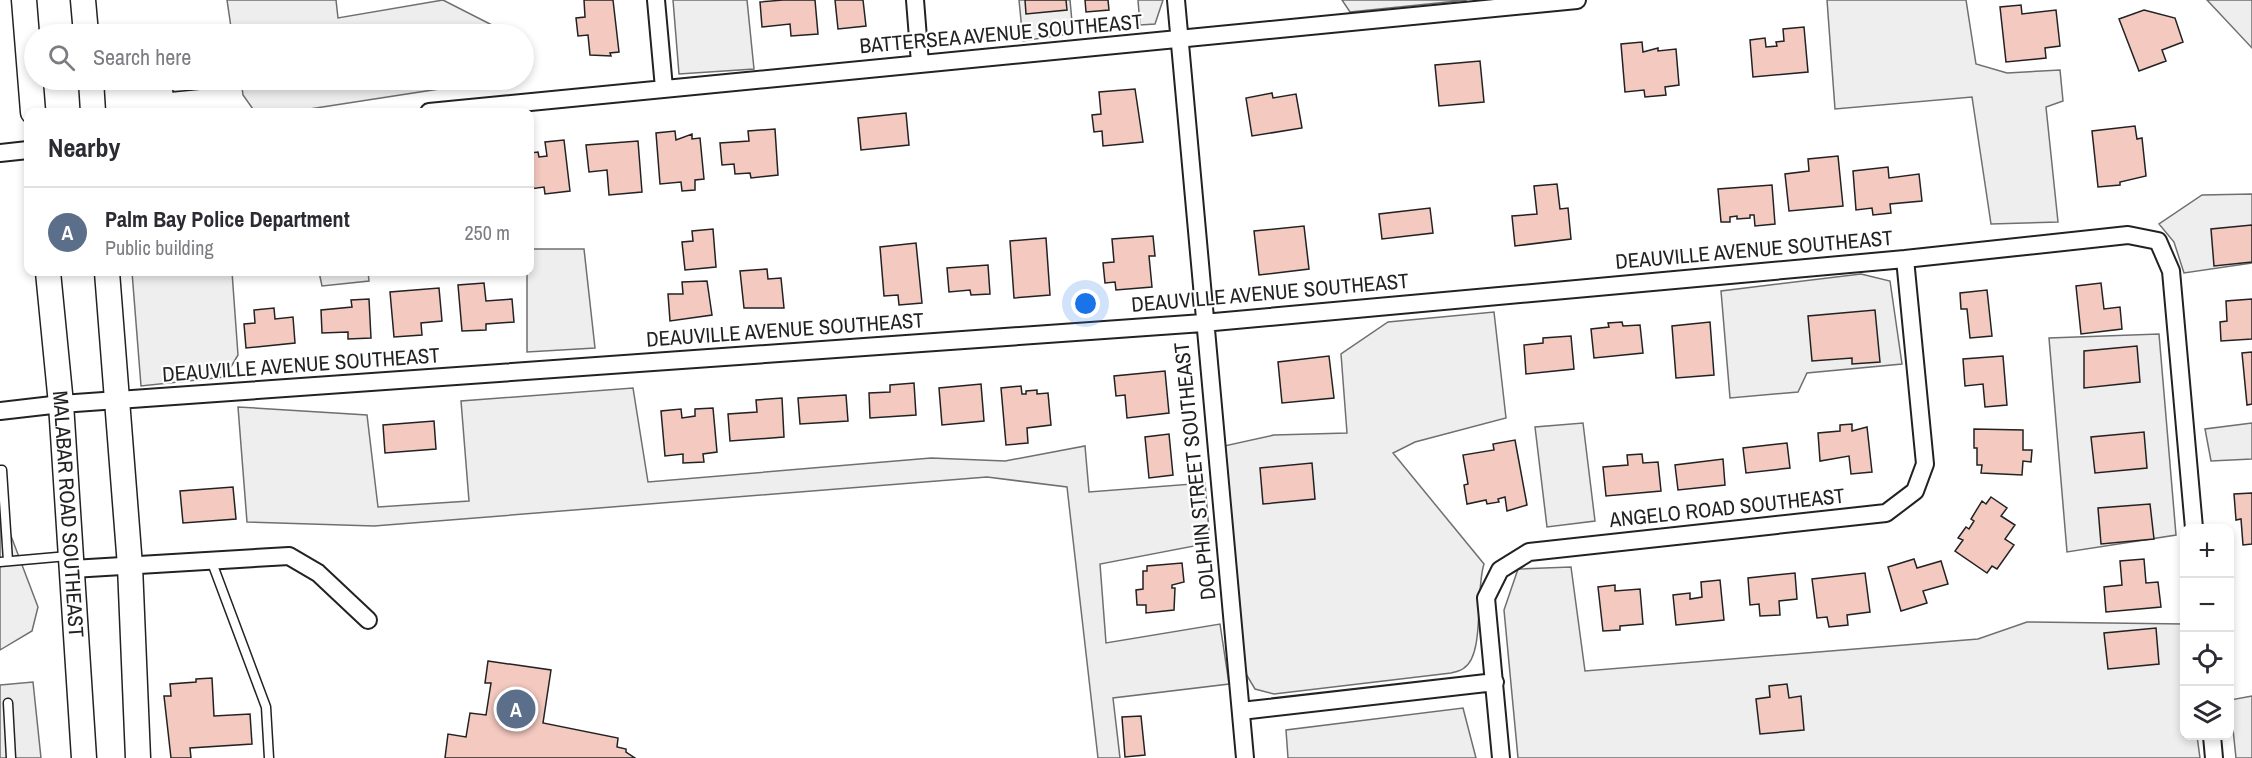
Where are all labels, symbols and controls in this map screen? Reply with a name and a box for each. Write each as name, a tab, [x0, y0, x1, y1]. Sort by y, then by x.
street label: BATTERSEA AVENUE SOUTHEAST	[858, 7, 1144, 60]
search box	[24, 24, 534, 90]
icon: search	[45, 41, 78, 74]
text: Search here	[93, 42, 191, 72]
text: Nearby	[48, 130, 120, 165]
text: Palm Bay Police Department	[105, 204, 350, 234]
text: A	[62, 219, 73, 246]
text: 250 m	[464, 219, 510, 246]
street label: DEAUVILLE AVENUE SOUTHEAST	[1614, 223, 1894, 276]
text: Public building	[105, 234, 214, 261]
street label: DEAUVILLE AVENUE SOUTHEAST	[1130, 266, 1410, 319]
your location	[1071, 289, 1100, 318]
street label: DEAUVILLE AVENUE SOUTHEAST	[645, 305, 925, 354]
street label: DEAUVILLE AVENUE SOUTHEAST	[161, 340, 441, 389]
street label: DOLPHIN STREET SOUTHEAST	[1166, 340, 1222, 601]
street label: MALABAR ROAD SOUTHEAST	[46, 389, 91, 639]
street label: ANGELO ROAD SOUTHEAST	[1607, 481, 1846, 534]
map controls	[2180, 524, 2234, 740]
button: +	[2180, 524, 2234, 578]
button: −	[2180, 578, 2234, 632]
button: locate	[2180, 632, 2234, 686]
pin: A	[496, 686, 536, 732]
button: layers	[2180, 686, 2234, 740]

